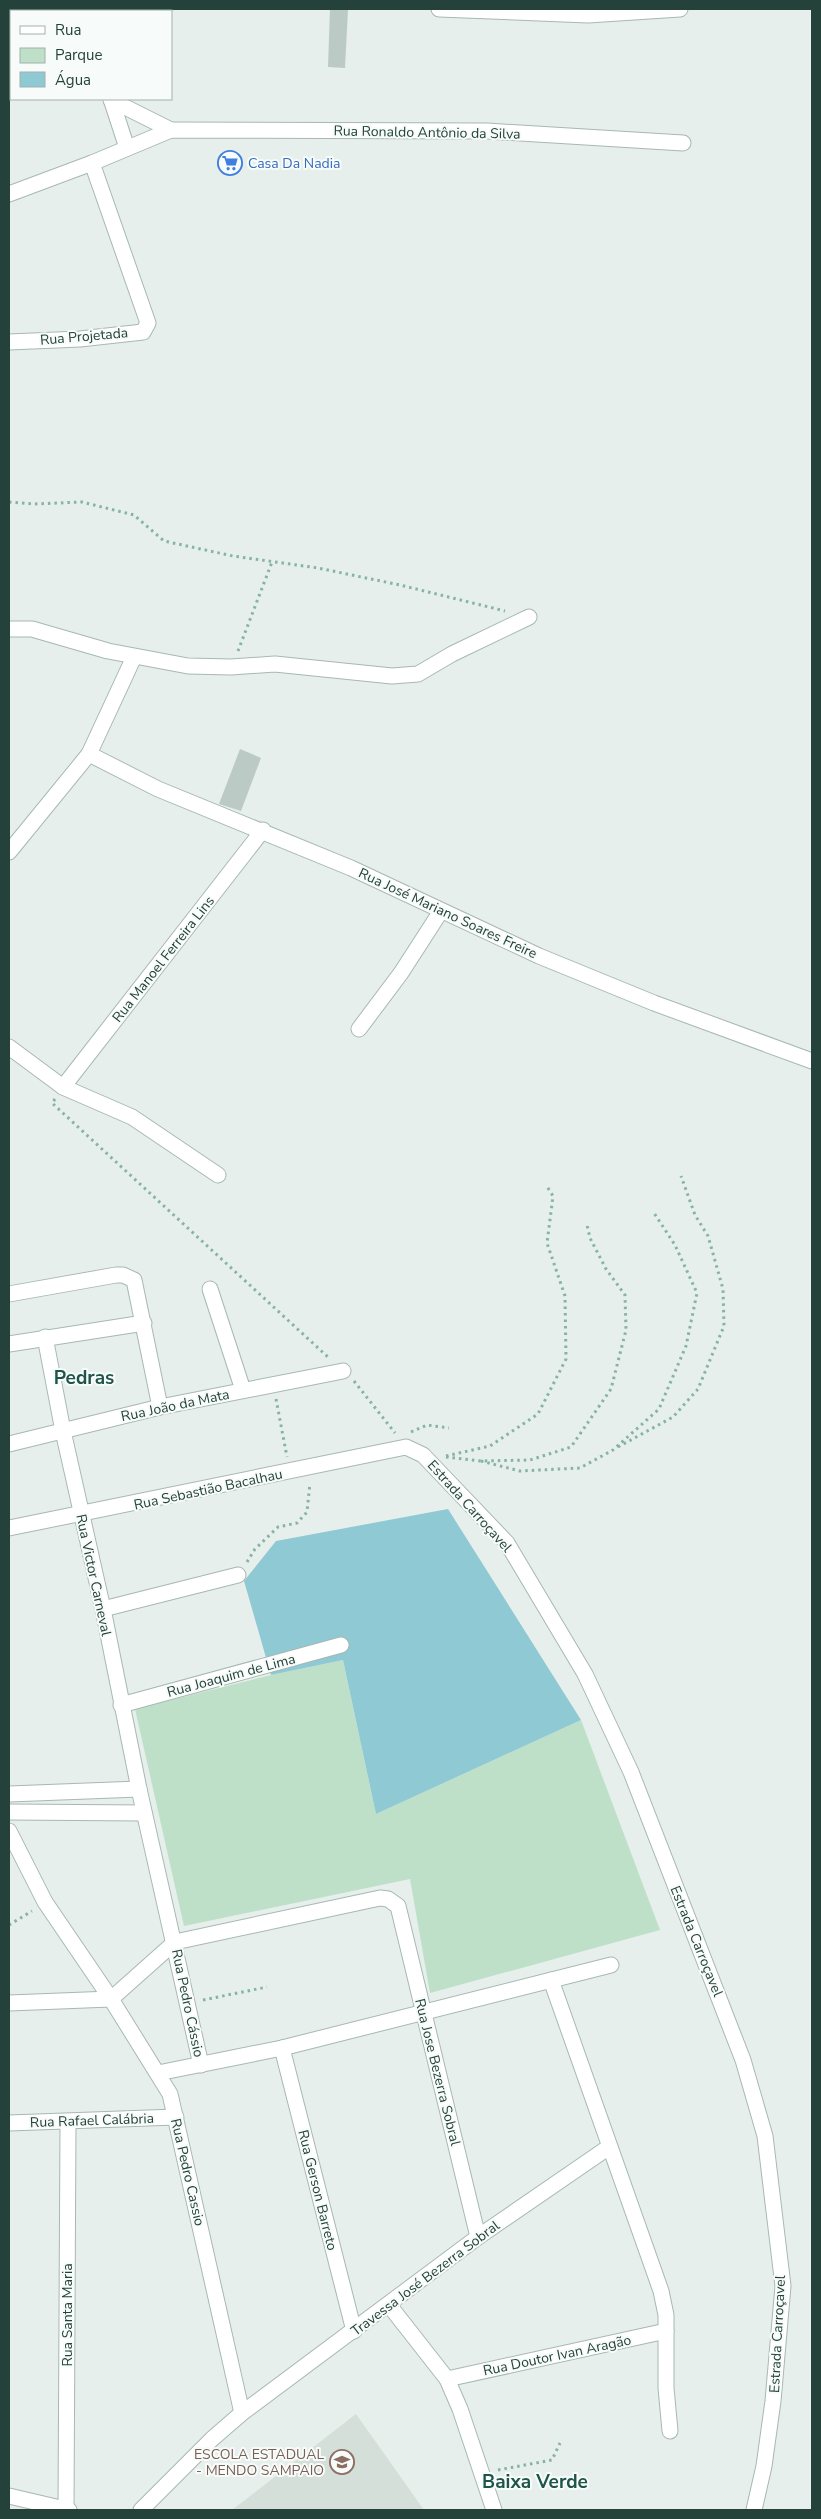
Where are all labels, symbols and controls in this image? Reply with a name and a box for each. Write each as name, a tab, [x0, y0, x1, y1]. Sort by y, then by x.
legend	[10, 10, 172, 100]
text: Rua	[55, 20, 81, 40]
text: Parque	[55, 45, 103, 65]
text: Água	[55, 70, 91, 90]
street label: Rua Ronaldo Antônio da Silva	[333, 121, 521, 144]
supermarket icon: Casa Da Nadia	[217, 150, 243, 176]
place label: Casa Da Nadia	[248, 154, 340, 173]
street label: Rua Projetada	[39, 323, 129, 350]
street label: Rua José Mariano Soares Freire	[356, 864, 540, 963]
street label: Rua Manoel Ferreira Lins	[108, 892, 219, 1026]
district label: Pedras	[54, 1365, 114, 1391]
street label: Rua João da Mata	[119, 1385, 231, 1426]
street label: Estrada Carroçavel	[423, 1456, 517, 1557]
street label: Rua Sebastião Bacalhau	[132, 1464, 284, 1515]
street label: Rua Victor Carneval	[71, 1512, 116, 1639]
street label: Rua Joaquim de Lima	[165, 1649, 297, 1702]
street label: Estrada Carroçavel	[666, 1883, 728, 2000]
street label: Rua Pedro Cássio	[167, 1947, 208, 2059]
street label: Rua Jose Bezerra Sobral	[410, 1997, 465, 2149]
street label: Rua Rafael Calábria	[30, 2109, 154, 2132]
street label: Rua Pedro Cassio	[166, 2116, 209, 2228]
street label: Rua Gerson Barreto	[293, 2128, 342, 2253]
street label: Travessa José Bezerra Sobral	[347, 2216, 504, 2341]
street label: Rua Santa Maria	[58, 2263, 77, 2367]
street label: Estrada Carroçavel	[765, 2274, 790, 2393]
street label: Rua Doutor Ivan Aragão	[481, 2330, 633, 2380]
place label: ESCOLA ESTADUAL - MENDO SAMPAIO	[194, 2445, 324, 2480]
school or university icon: ESCOLA ESTADUAL - MENDO SAMPAIO	[329, 2449, 355, 2475]
district label: Baixa Verde	[482, 2469, 588, 2495]

